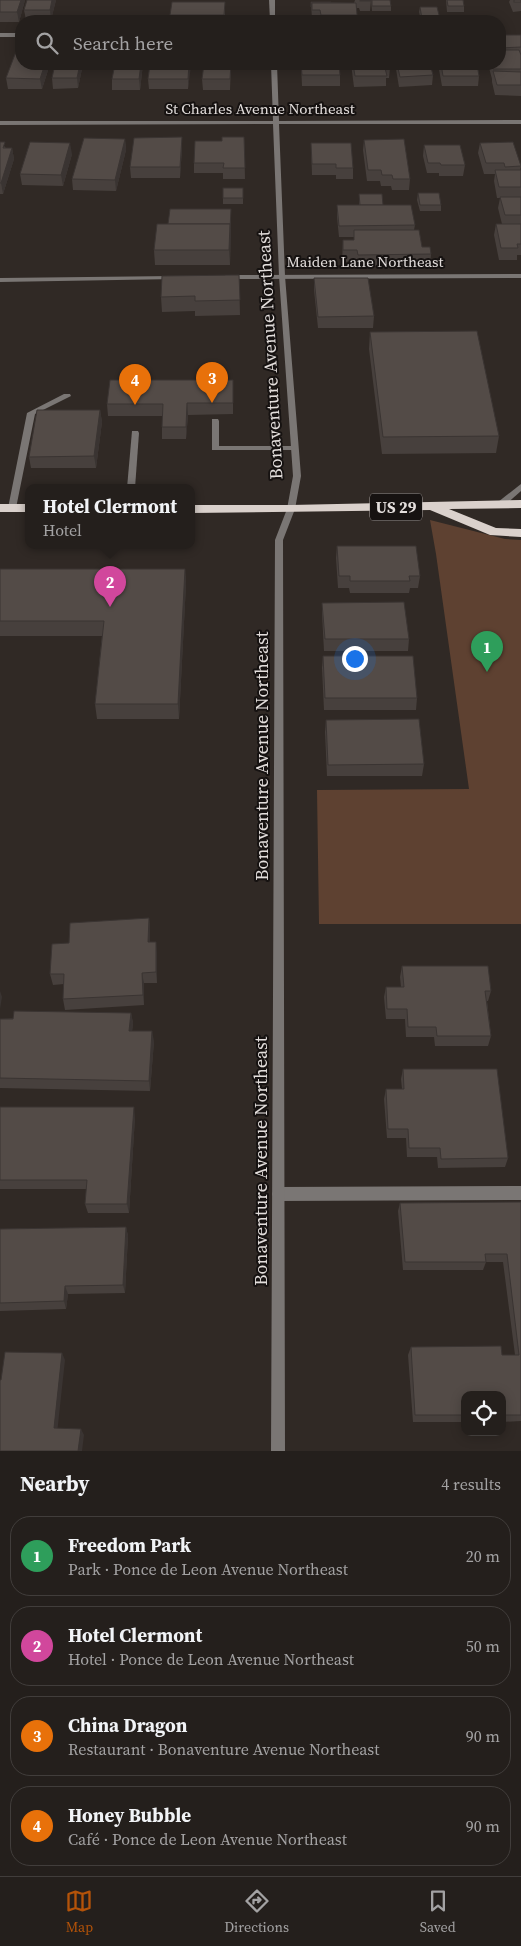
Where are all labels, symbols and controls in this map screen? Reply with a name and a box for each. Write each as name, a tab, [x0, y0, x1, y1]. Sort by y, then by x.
search box	[15, 15, 506, 70]
icon: search	[33, 29, 61, 57]
text: Search here	[73, 30, 173, 56]
street label: St Charles Avenue Northeast	[165, 98, 355, 119]
street label: Bonaventure Avenue Northeast	[250, 230, 289, 480]
street label: Maiden Lane Northeast	[287, 251, 444, 272]
pin: 3	[196, 362, 228, 403]
pin: 4	[119, 364, 151, 405]
popup	[25, 484, 195, 549]
text: Hotel Clermont	[43, 493, 177, 519]
road number: US 29	[370, 494, 422, 520]
text: Hotel	[43, 519, 82, 541]
pin: 2	[94, 566, 126, 607]
street label: Bonaventure Avenue Northeast	[249, 631, 274, 881]
pin: 1	[471, 631, 503, 672]
your location	[342, 646, 368, 672]
street label: Bonaventure Avenue Northeast	[248, 1036, 273, 1286]
map controls	[461, 1391, 506, 1436]
button: locate	[461, 1391, 506, 1436]
text: Nearby	[20, 1469, 90, 1498]
text: 4 results	[441, 1473, 501, 1495]
text: Freedom Park	[68, 1532, 191, 1558]
text: 1	[33, 1545, 41, 1567]
text: 20 m	[466, 1545, 500, 1567]
text: Park · Ponce de Leon Avenue Northeast	[68, 1558, 348, 1580]
text: Hotel Clermont	[68, 1622, 202, 1648]
text: 2	[33, 1635, 41, 1657]
text: 50 m	[466, 1635, 500, 1657]
text: Hotel · Ponce de Leon Avenue Northeast	[68, 1648, 354, 1670]
text: China Dragon	[68, 1712, 187, 1738]
text: 3	[33, 1725, 41, 1747]
text: 90 m	[466, 1725, 500, 1747]
text: Restaurant · Bonaventure Avenue Northeast	[68, 1738, 379, 1760]
text: Honey Bubble	[68, 1802, 191, 1828]
text: 4	[33, 1815, 41, 1837]
text: 90 m	[466, 1815, 500, 1837]
text: Café · Ponce de Leon Avenue Northeast	[68, 1828, 347, 1850]
tab: Map	[65, 1887, 93, 1937]
tab: Directions	[224, 1887, 289, 1937]
tab: Saved	[420, 1887, 456, 1937]

